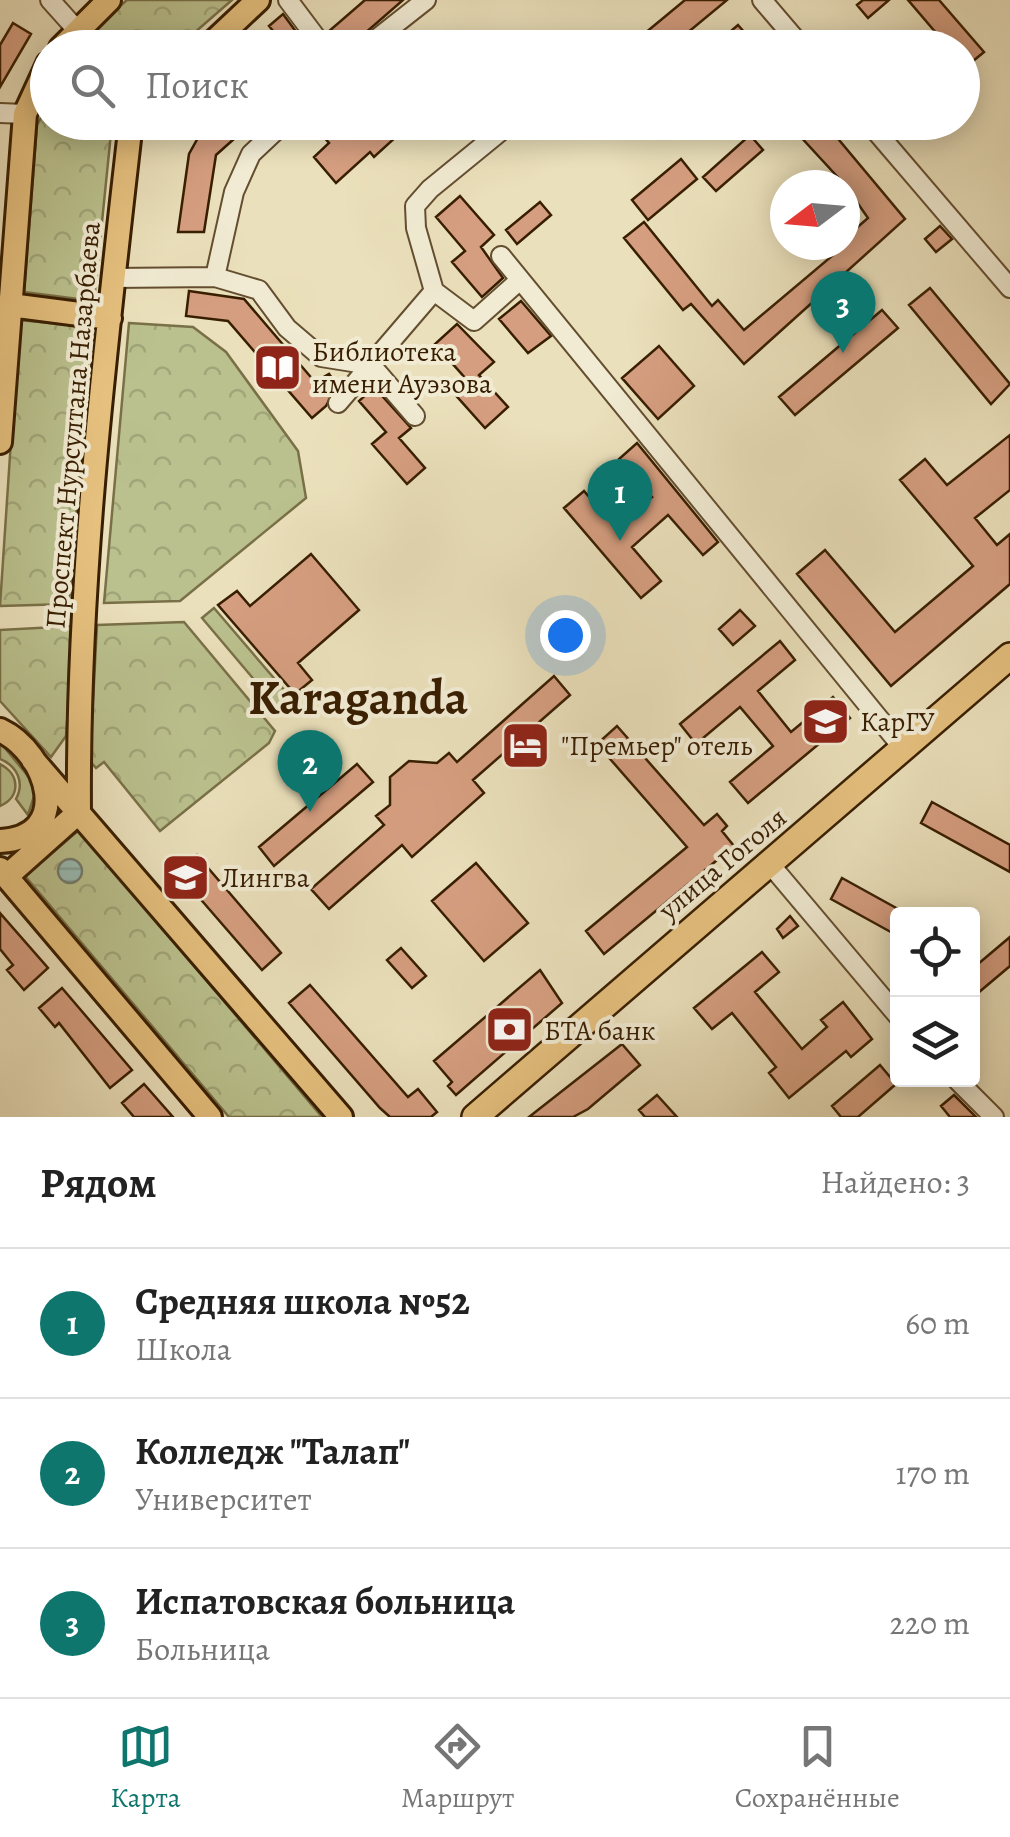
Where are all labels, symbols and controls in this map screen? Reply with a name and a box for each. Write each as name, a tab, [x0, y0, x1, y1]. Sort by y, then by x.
search box	[30, 30, 980, 140]
icon: search	[65, 58, 120, 113]
text: Поиск	[145, 59, 249, 111]
north arrow	[770, 170, 860, 260]
street label: Проспект Нурсултана Назарбаева	[36, 220, 110, 630]
pin: 3	[810, 270, 876, 353]
place label: Библиотека имени Ауэзова	[312, 333, 492, 403]
library icon: Библиотека имени Ауэзова	[251, 341, 303, 393]
pin: 1	[588, 458, 652, 541]
your location	[540, 610, 591, 661]
district label: Karaganda	[248, 665, 468, 731]
school or university icon: КарГУ	[799, 695, 851, 747]
place label: КарГУ	[860, 703, 935, 741]
hotel icon: "Премьер" отель	[500, 719, 552, 771]
place label: "Премьер" отель	[561, 727, 752, 765]
pin: 2	[278, 730, 342, 812]
street label: улица Гоголя	[650, 799, 795, 929]
school or university icon: Лингва	[160, 851, 212, 903]
place label: Лингва	[221, 859, 310, 897]
map controls	[890, 907, 980, 1087]
button: locate	[890, 907, 980, 997]
button: layers	[890, 997, 980, 1087]
bank icon: БТА банк	[483, 1004, 535, 1056]
place label: БТА банк	[544, 1012, 656, 1050]
text: Рядом	[40, 1154, 157, 1211]
text: Найдено: 3	[821, 1160, 970, 1204]
text: Средняя школа №52	[135, 1275, 470, 1327]
text: 1	[67, 1301, 78, 1345]
text: 60 m	[905, 1301, 970, 1345]
text: Школа	[135, 1327, 232, 1371]
text: Колледж "Талап"	[135, 1425, 410, 1477]
text: 2	[65, 1451, 80, 1495]
text: 170 m	[896, 1451, 970, 1495]
text: Университет	[135, 1477, 312, 1521]
text: Испатовская больница	[135, 1575, 515, 1627]
text: 3	[66, 1601, 79, 1645]
text: 220 m	[890, 1601, 970, 1645]
text: Больница	[135, 1627, 270, 1671]
tab: Карта	[110, 1719, 181, 1817]
tab: Маршрут	[401, 1719, 514, 1817]
tab: Сохранённые	[735, 1719, 900, 1817]

